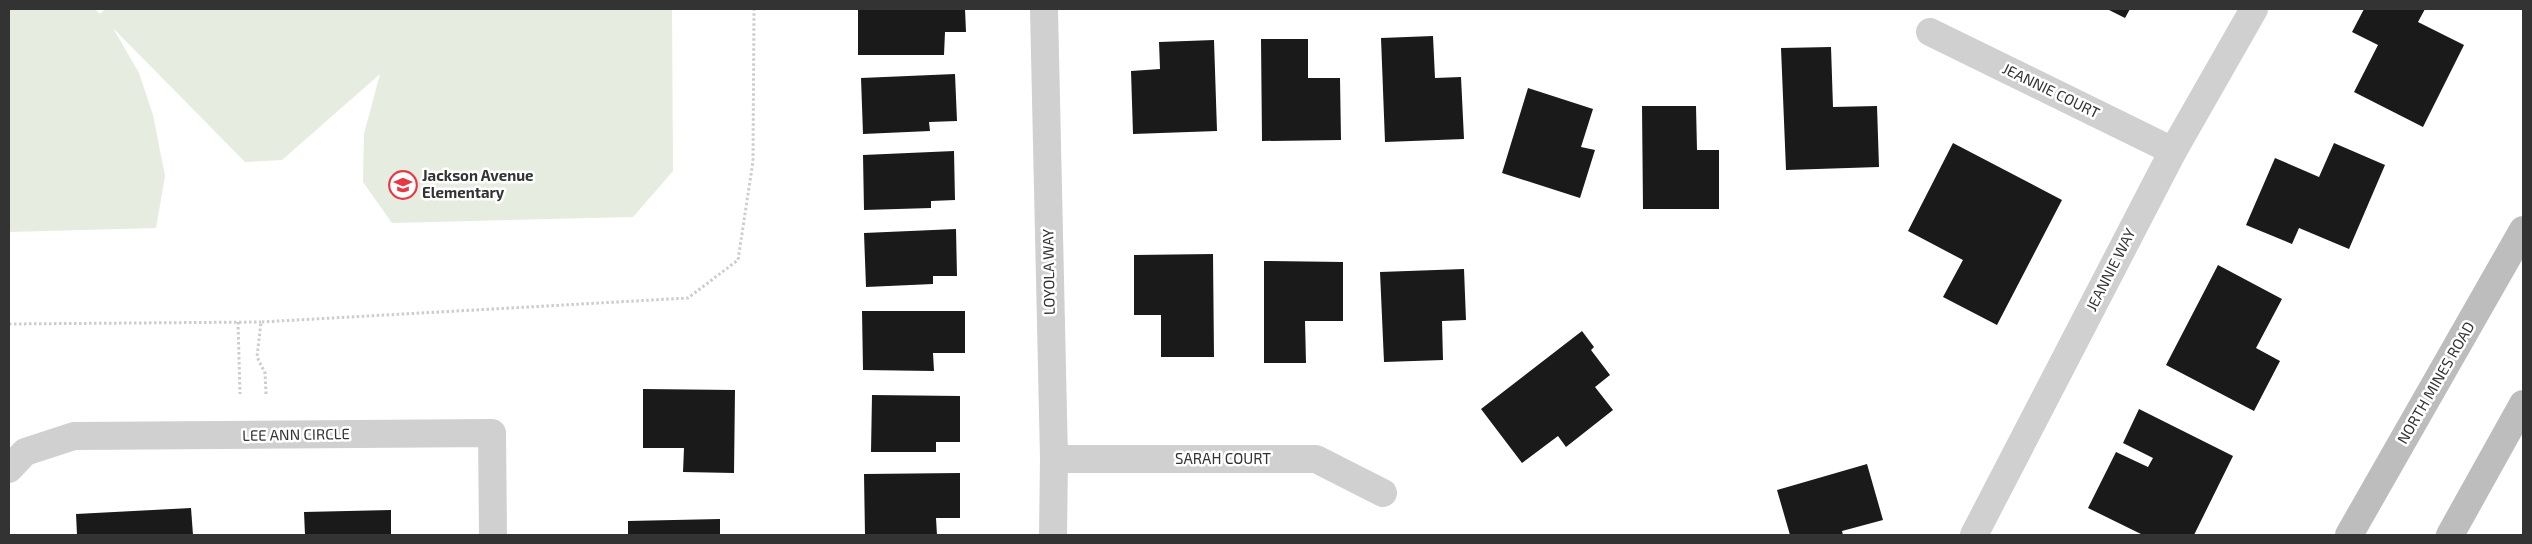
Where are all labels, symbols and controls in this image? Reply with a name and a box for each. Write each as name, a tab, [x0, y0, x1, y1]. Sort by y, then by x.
street label: JEANNIE COURT	[2000, 59, 2103, 122]
place label: Jackson Avenue Elementary	[422, 166, 534, 202]
school or university icon: Jackson Avenue Elementary	[388, 170, 418, 200]
street label: JEANNIE WAY	[2082, 225, 2139, 314]
street label: LOYOLA WAY	[1038, 228, 1058, 315]
street label: NORTH MINES ROAD	[2393, 318, 2477, 447]
street label: LEE ANN CIRCLE	[242, 424, 350, 444]
street label: SARAH COURT	[1175, 449, 1271, 467]

